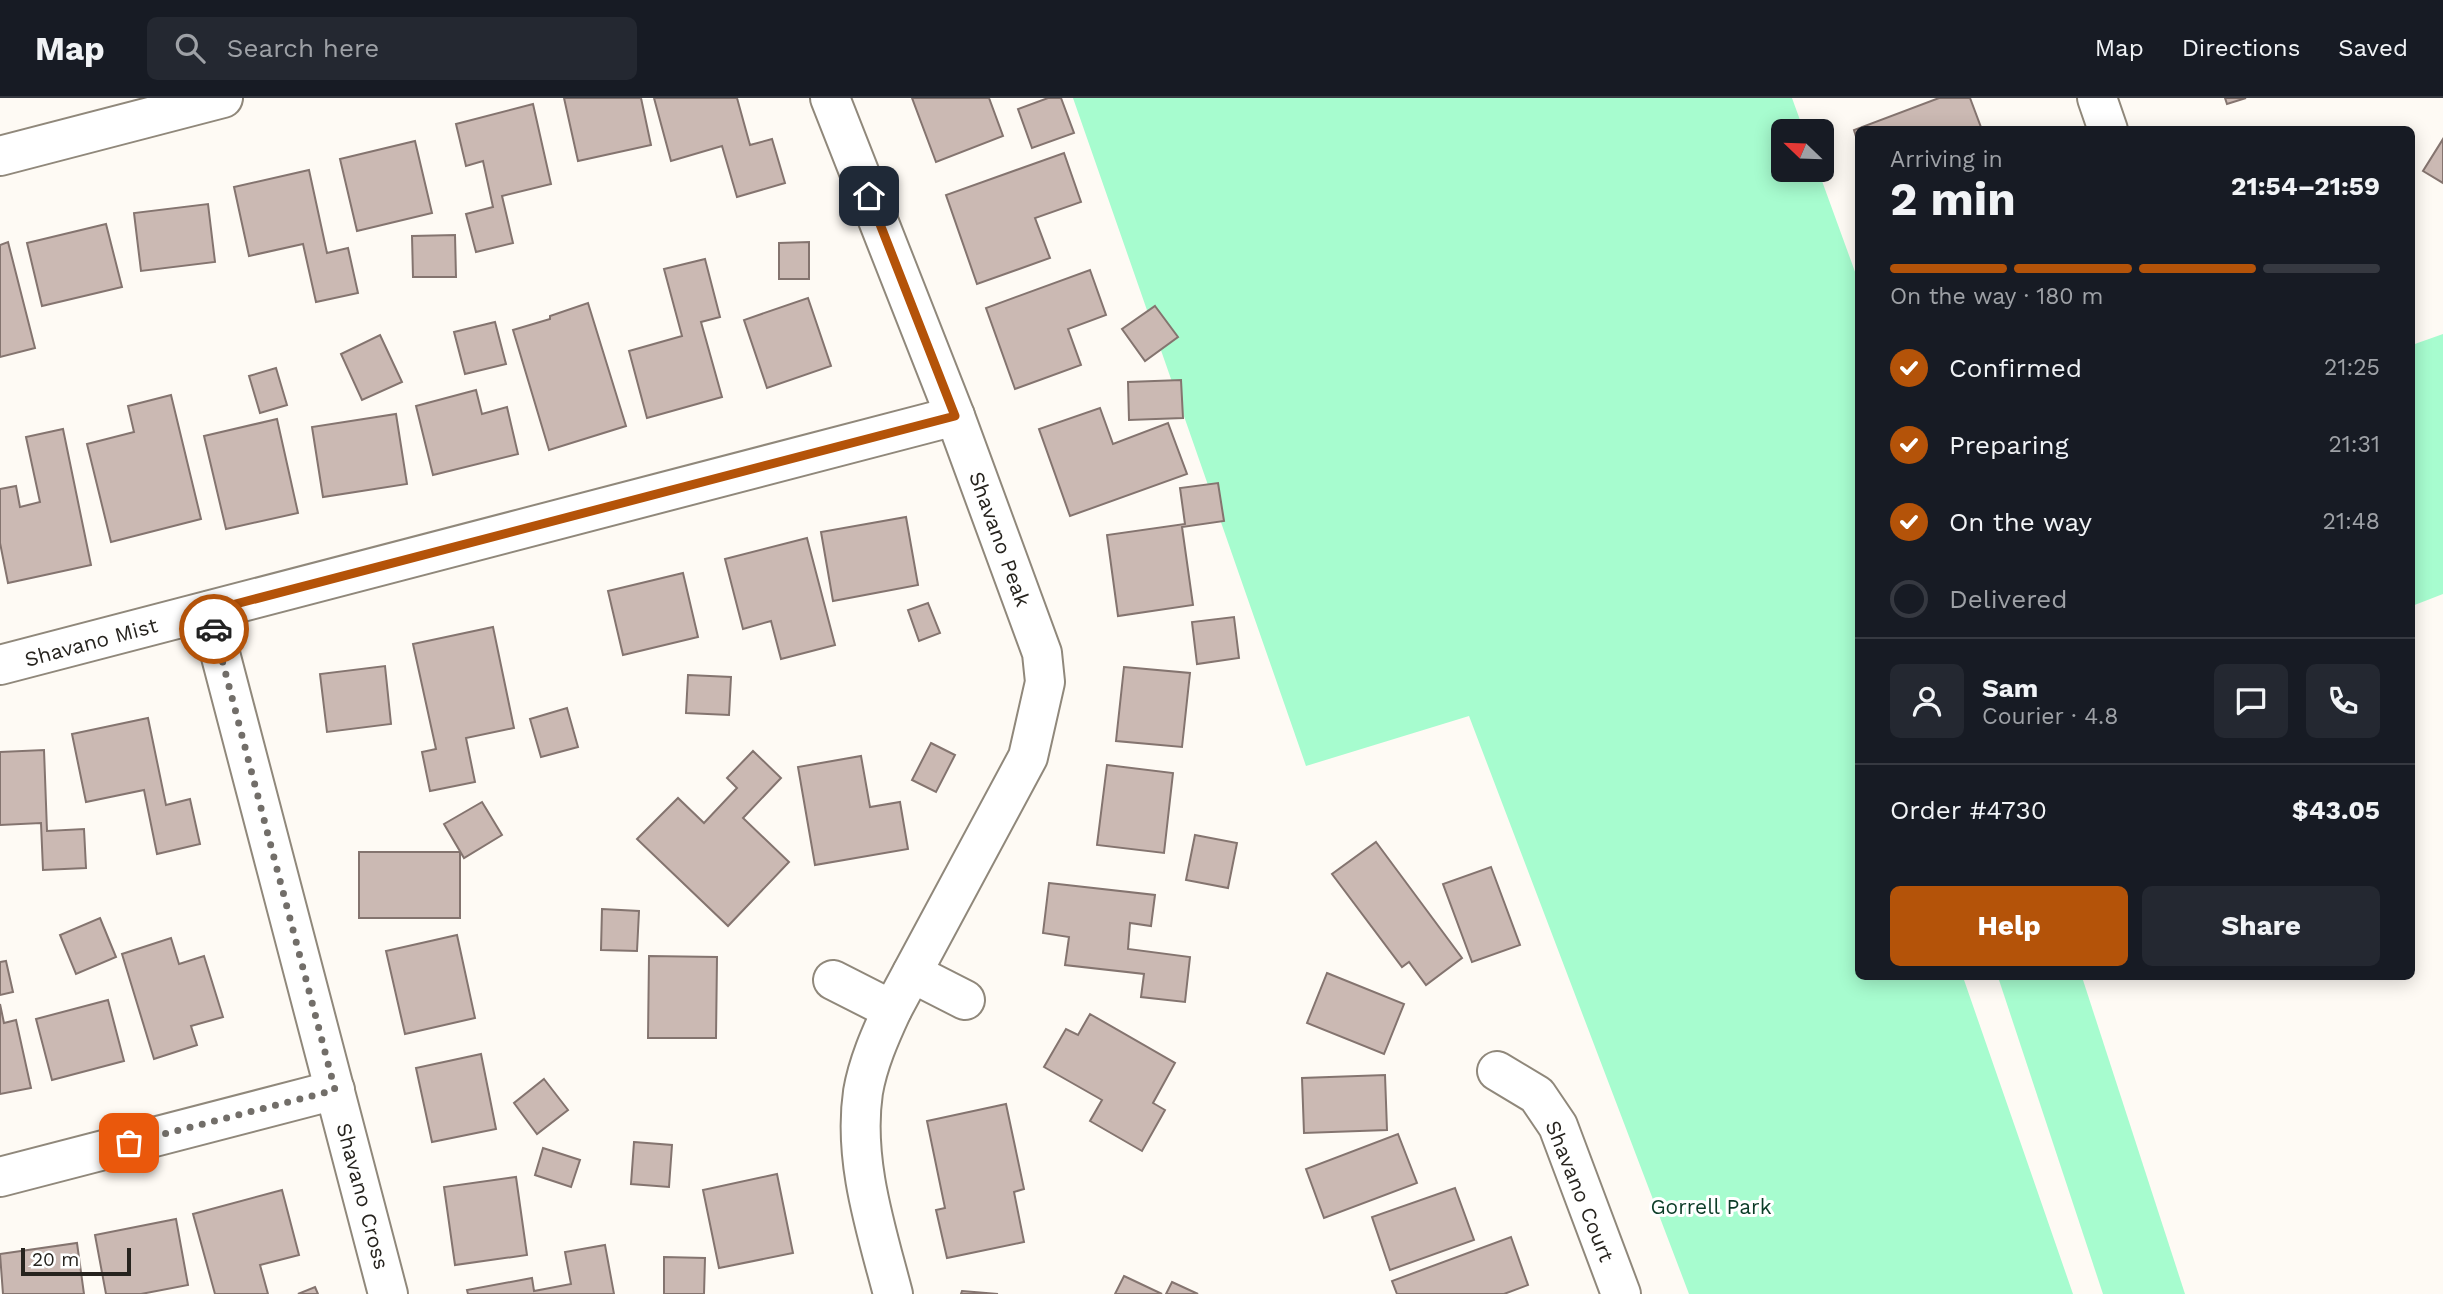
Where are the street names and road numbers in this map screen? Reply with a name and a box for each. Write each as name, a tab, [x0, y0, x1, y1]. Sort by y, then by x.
street label: Shavano Peak	[964, 468, 1036, 610]
street label: Shavano Mist	[22, 612, 160, 672]
street label: Shavano Court	[1540, 1117, 1620, 1265]
street label: Shavano Cross	[331, 1120, 395, 1272]

